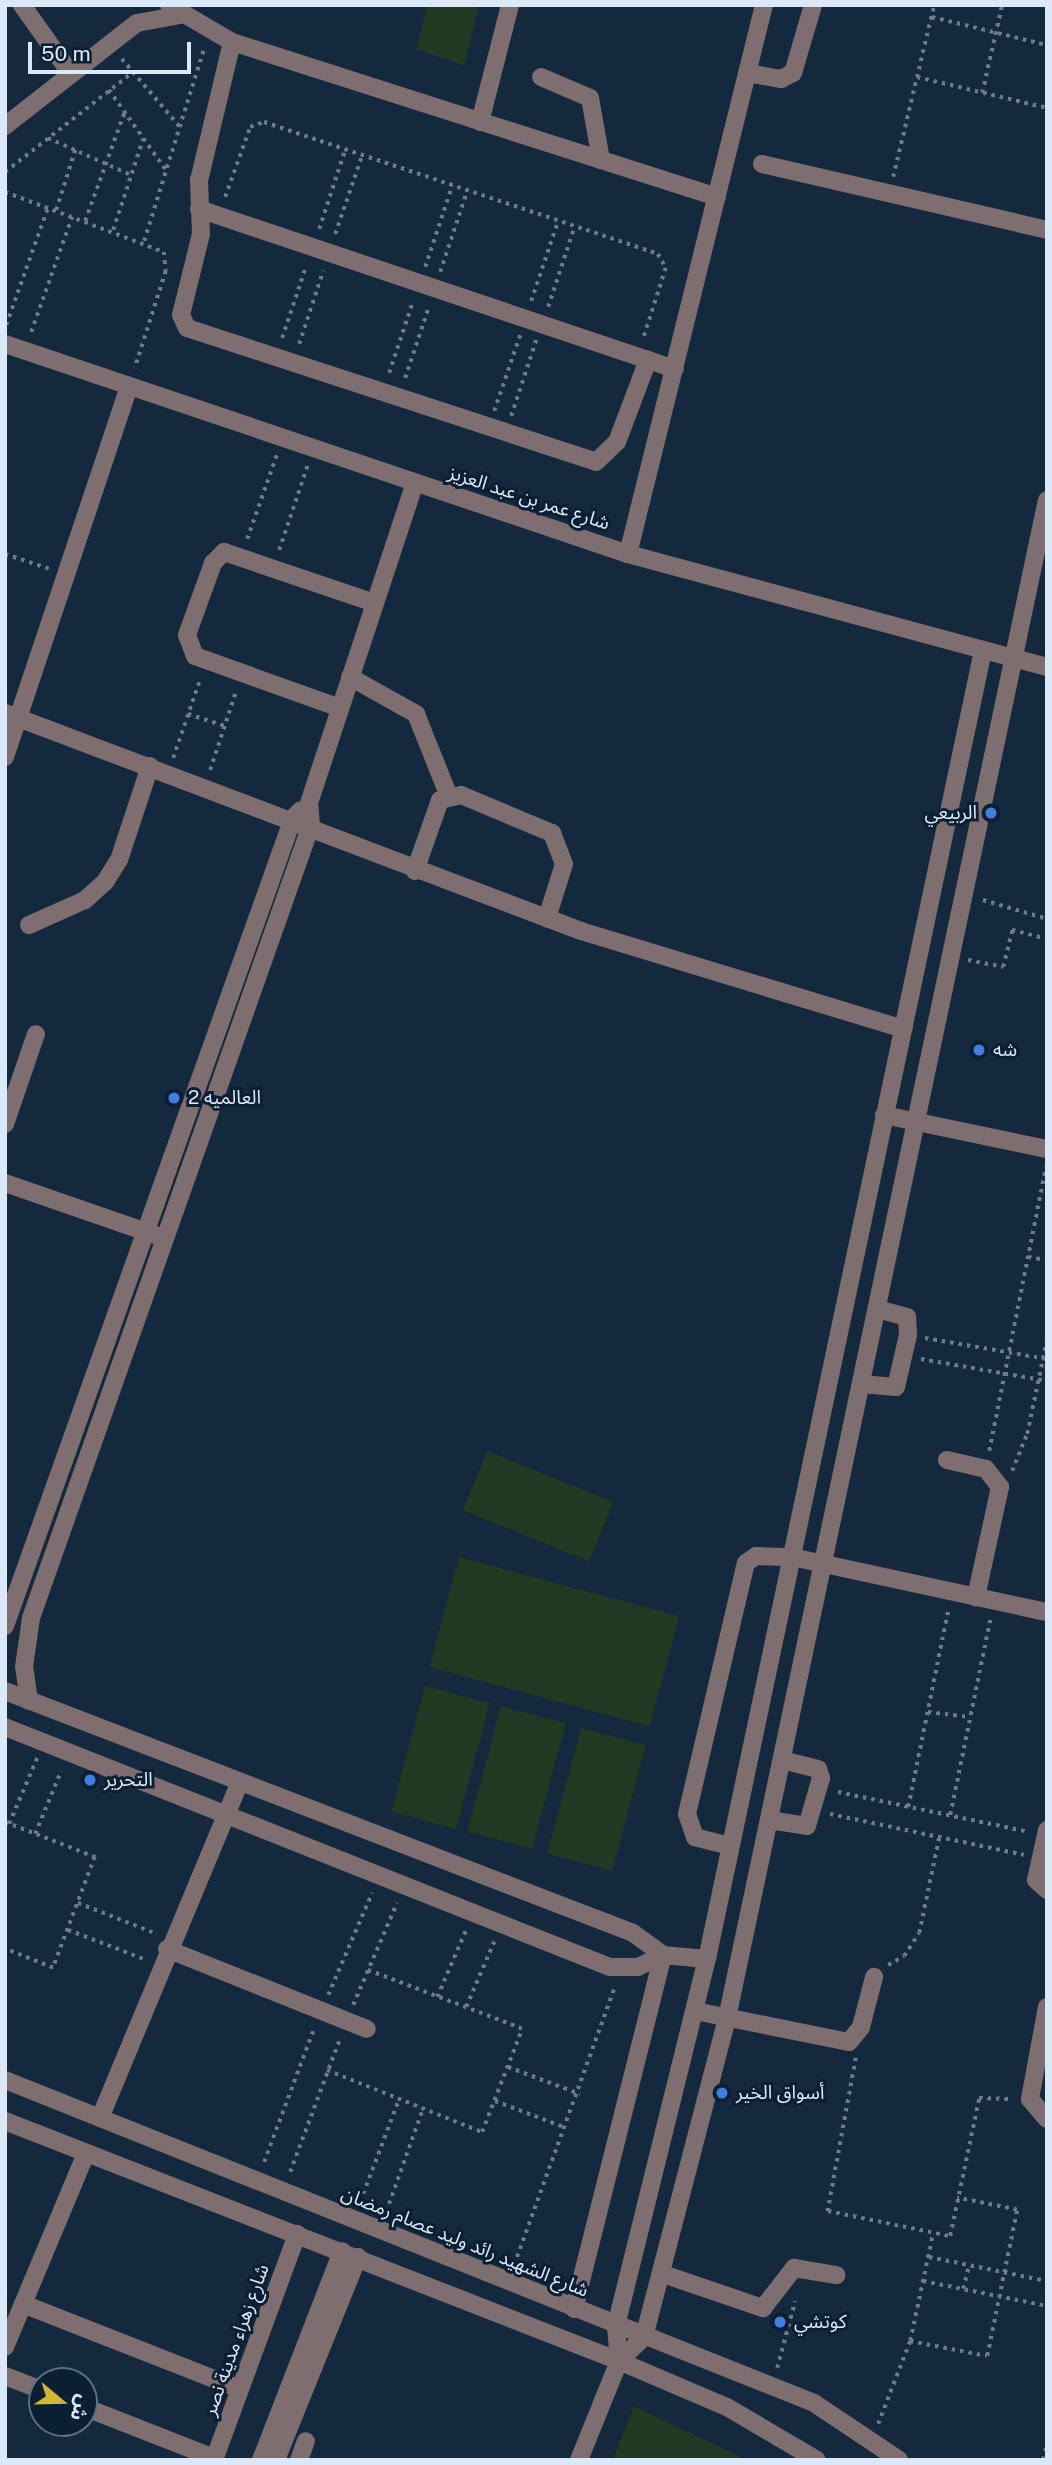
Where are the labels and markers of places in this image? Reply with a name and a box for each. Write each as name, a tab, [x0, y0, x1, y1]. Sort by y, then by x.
place label: الربيعي	[925, 802, 977, 824]
marker: الربيعي	[983, 805, 999, 821]
place label: شه	[993, 1039, 1017, 1061]
marker: شه	[971, 1042, 987, 1058]
place label: العالميه 2	[188, 1087, 261, 1109]
marker: العالميه 2	[166, 1090, 182, 1106]
place label: التحرير	[104, 1769, 153, 1791]
marker: التحرير	[82, 1772, 98, 1788]
place label: أسواق الخير	[736, 2082, 824, 2104]
marker: أسواق الخير	[714, 2085, 730, 2101]
place label: كوتشي	[794, 2311, 847, 2333]
marker: كوتشي	[772, 2314, 788, 2330]

